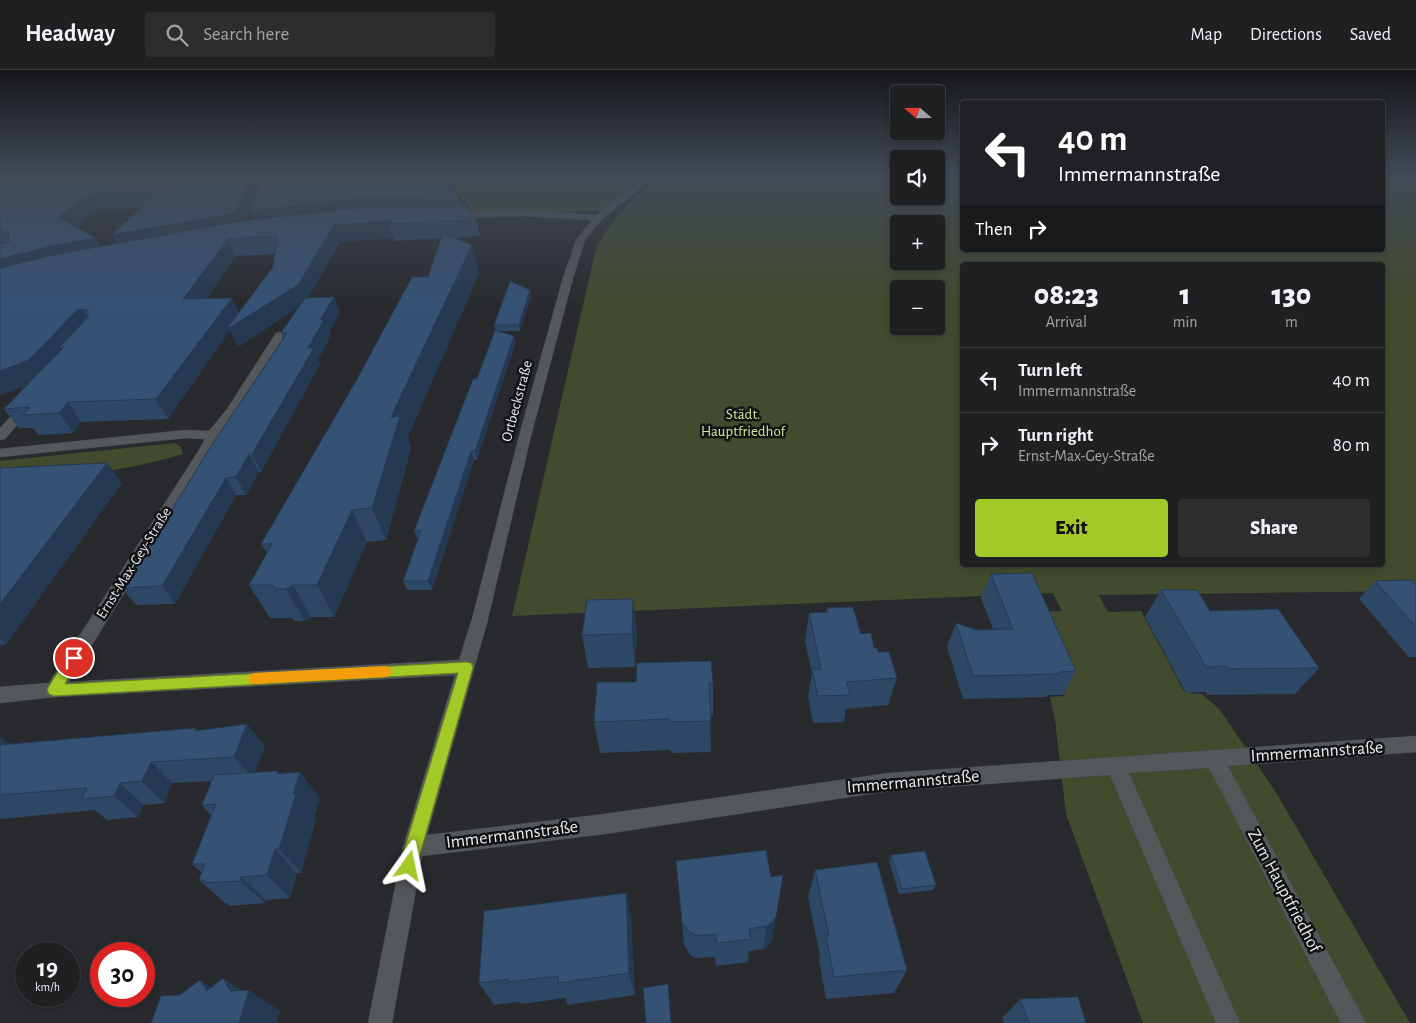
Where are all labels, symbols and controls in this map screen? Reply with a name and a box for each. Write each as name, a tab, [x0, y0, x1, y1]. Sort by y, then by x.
search box	[145, 12, 495, 57]
icon: search	[163, 21, 191, 49]
text: Headway	[25, 22, 115, 46]
text: Search here	[203, 25, 289, 44]
text: Map	[1191, 26, 1222, 44]
text: Directions	[1250, 26, 1322, 44]
text: Saved	[1350, 26, 1391, 44]
north arrow	[890, 85, 945, 140]
map controls	[890, 85, 945, 335]
icon: left	[975, 120, 1040, 185]
text: 40 m	[1058, 122, 1127, 157]
button: sound	[890, 150, 945, 205]
text: Immermannstraße	[1058, 163, 1220, 185]
button: +	[890, 215, 945, 270]
icon: right	[1023, 215, 1051, 243]
text: Then	[975, 220, 1013, 239]
button: −	[890, 280, 945, 335]
text: 08:23	[1034, 280, 1099, 310]
text: 1	[1180, 280, 1191, 310]
text: 130	[1271, 280, 1311, 310]
text: Arrival	[1046, 314, 1087, 330]
text: min	[1173, 314, 1198, 330]
text: m	[1285, 314, 1298, 330]
street label: Ortbeckstraße	[499, 359, 535, 443]
text: Turn left	[1018, 361, 1082, 380]
icon: left	[975, 366, 1003, 394]
text: 40 m	[1332, 371, 1370, 390]
text: Immermannstraße	[1018, 383, 1136, 399]
park label: Städt. Hauptfriedhof	[701, 407, 786, 439]
text: Turn right	[1018, 426, 1093, 445]
icon: right	[975, 431, 1003, 459]
text: 80 m	[1333, 436, 1370, 455]
text: Ernst-Max-Gey-Straße	[1018, 448, 1155, 464]
button: Exit	[975, 499, 1168, 557]
button: Share	[1178, 499, 1370, 557]
street label: Ernst-Max-Gey-Straße	[94, 505, 174, 621]
pin	[53, 637, 95, 679]
icon: arrive	[60, 644, 88, 672]
street label: Immermannstraße	[1250, 738, 1384, 766]
street label: Immermannstraße	[846, 767, 980, 797]
street label: Immermannstraße	[445, 818, 579, 852]
street label: Zum Hauptfriedhof	[1244, 827, 1325, 957]
position arrow	[382, 839, 434, 891]
speed limit sign: 30	[90, 942, 155, 1007]
text: 19	[37, 956, 58, 981]
text: km/h	[35, 981, 60, 993]

